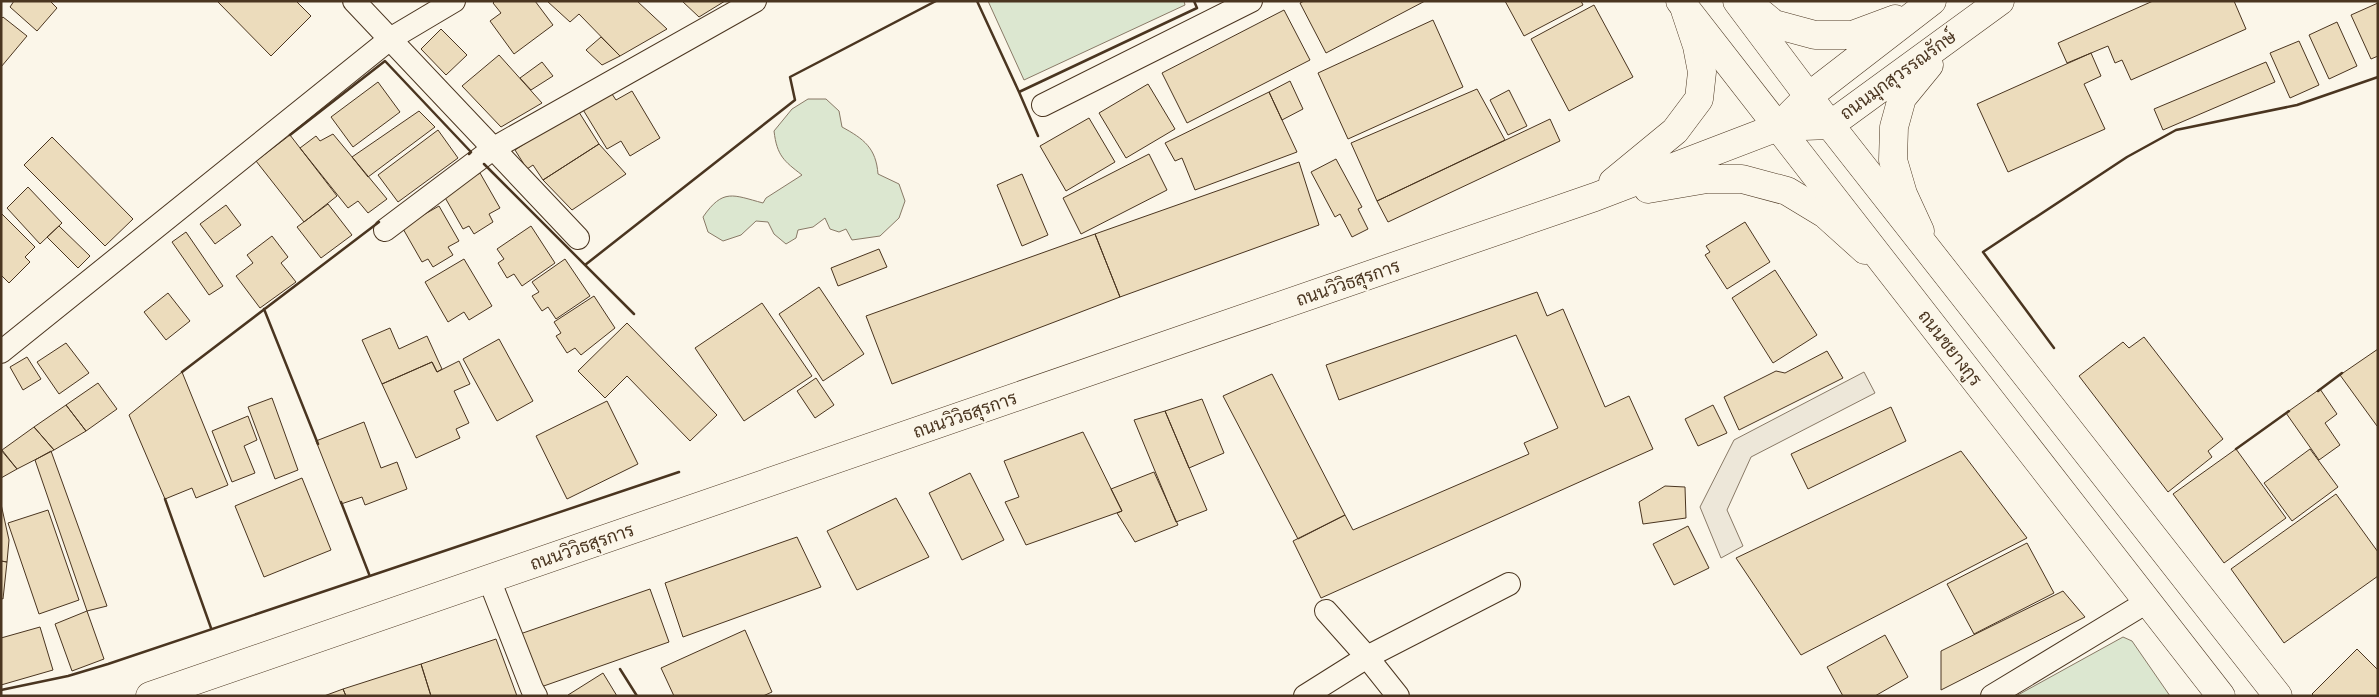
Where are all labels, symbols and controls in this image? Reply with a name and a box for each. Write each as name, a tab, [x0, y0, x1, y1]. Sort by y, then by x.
street label: ถนนมุกสุวรรณรักษ์	[1834, 23, 1962, 126]
street label: ถนนวิวิธสุรการ	[1292, 253, 1404, 313]
street label: ถนนชยางกูร	[1912, 304, 1988, 392]
street label: ถนนวิวิธสุรการ	[909, 385, 1021, 445]
street label: ถนนวิวิธสุรการ	[526, 517, 638, 577]

